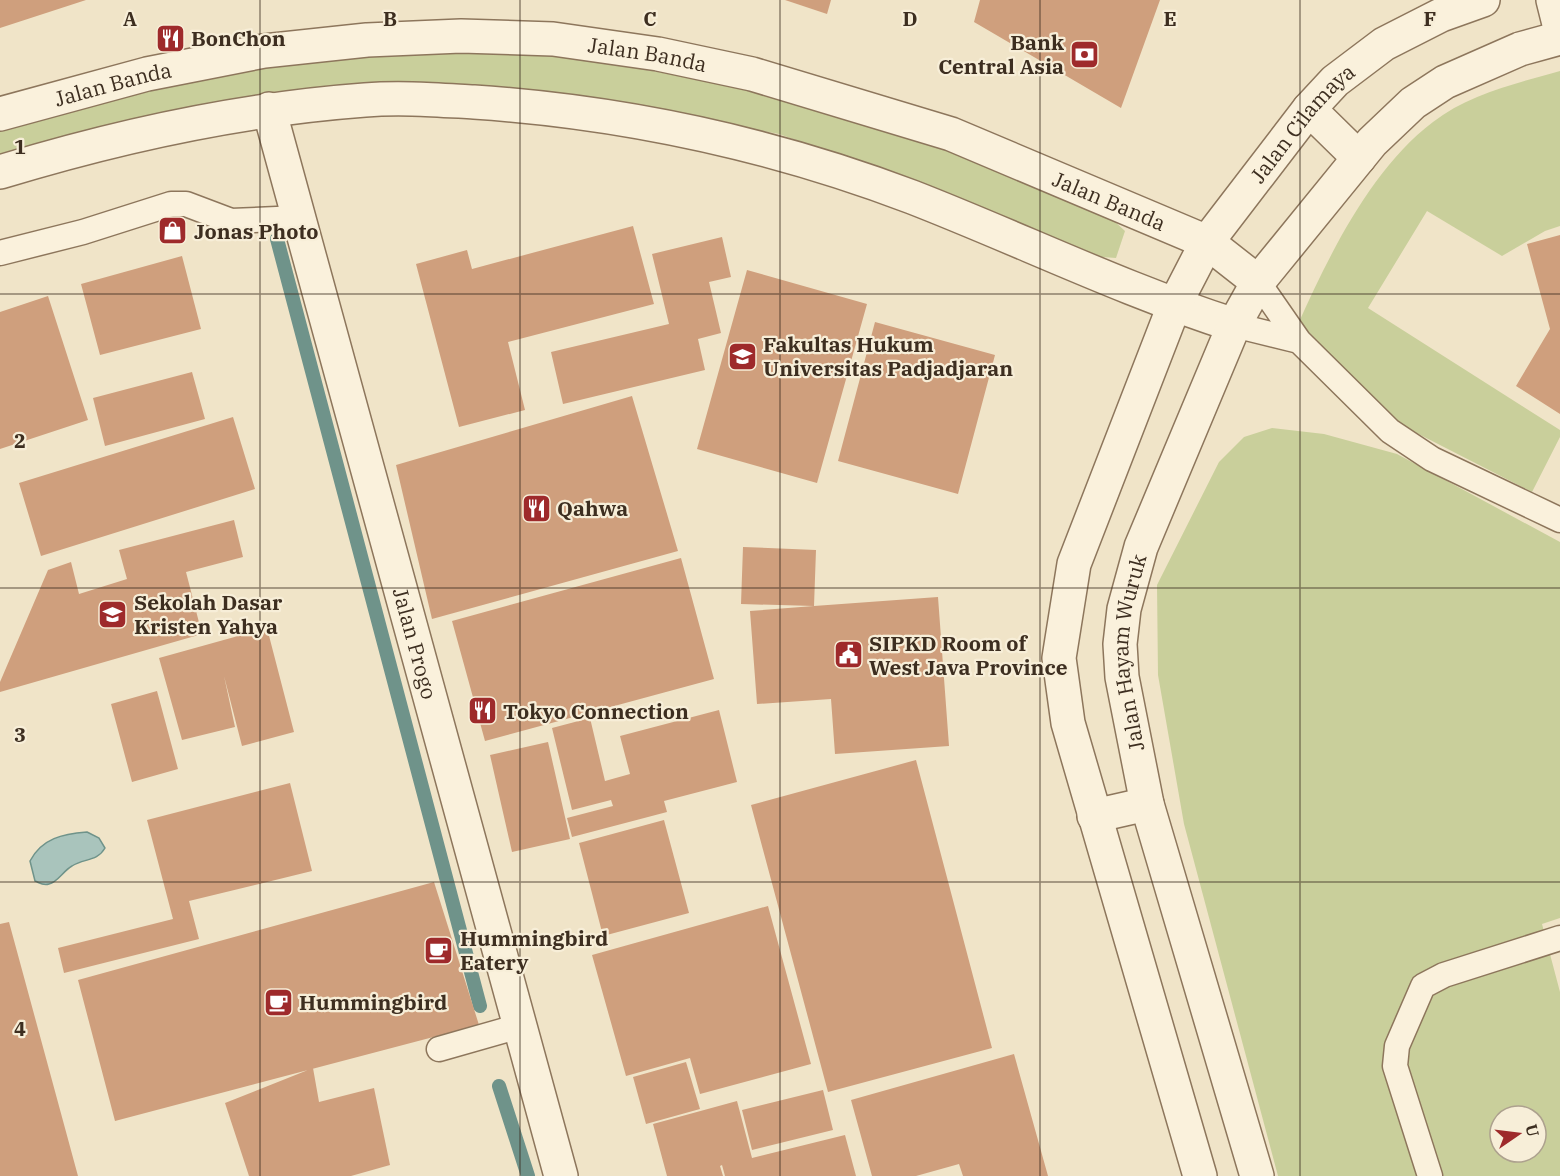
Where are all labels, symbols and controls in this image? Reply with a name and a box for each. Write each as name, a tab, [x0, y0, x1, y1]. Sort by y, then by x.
text: A	[123, 5, 137, 32]
text: B	[383, 5, 397, 32]
text: C	[643, 5, 657, 32]
text: D	[902, 5, 918, 32]
text: E	[1163, 5, 1177, 32]
text: F	[1424, 5, 1436, 32]
restaurant icon: BonChon	[154, 22, 186, 54]
place label: BonChon	[191, 24, 286, 52]
place label: Bank Central Asia	[938, 28, 1064, 80]
street label: Jalan Banda	[586, 30, 710, 78]
bank icon: Bank Central Asia	[1069, 38, 1101, 70]
street label: Jalan Banda	[51, 55, 174, 113]
street label: Jalan Cilamaya	[1244, 57, 1360, 188]
text: 1	[14, 133, 26, 160]
street label: Jalan Banda	[1048, 164, 1170, 237]
shop icon: Jonas Photo	[157, 215, 189, 247]
place label: Jonas Photo	[194, 217, 319, 245]
place label: Fakultas Hukum Universitas Padjadjaran	[763, 330, 1013, 382]
school or university icon: Fakultas Hukum Universitas Padjadjaran	[726, 340, 758, 372]
text: 2	[14, 427, 26, 454]
restaurant icon: Qahwa	[520, 492, 552, 524]
place label: Qahwa	[557, 494, 628, 522]
street label: Jalan Hayam Wuruk	[1106, 550, 1153, 754]
street label: Jalan Progo	[387, 585, 444, 702]
place label: Sekolah Dasar Kristen Yahya	[134, 588, 283, 640]
school or university icon: Sekolah Dasar Kristen Yahya	[97, 598, 129, 630]
place label: SIPKD Room of West Java Province	[869, 629, 1068, 681]
public building icon: SIPKD Room of West Java Province	[832, 639, 864, 671]
restaurant icon: Tokyo Connection	[466, 695, 498, 727]
place label: Tokyo Connection	[503, 697, 689, 725]
text: 3	[14, 721, 26, 748]
place label: Hummingbird Eatery	[460, 924, 608, 976]
cafe icon: Hummingbird Eatery	[423, 934, 455, 966]
cafe icon: Hummingbird	[262, 986, 294, 1018]
place label: Hummingbird	[299, 988, 447, 1016]
text: 4	[14, 1015, 26, 1042]
north arrow	[1488, 1104, 1548, 1164]
text: U	[1521, 1122, 1544, 1139]

